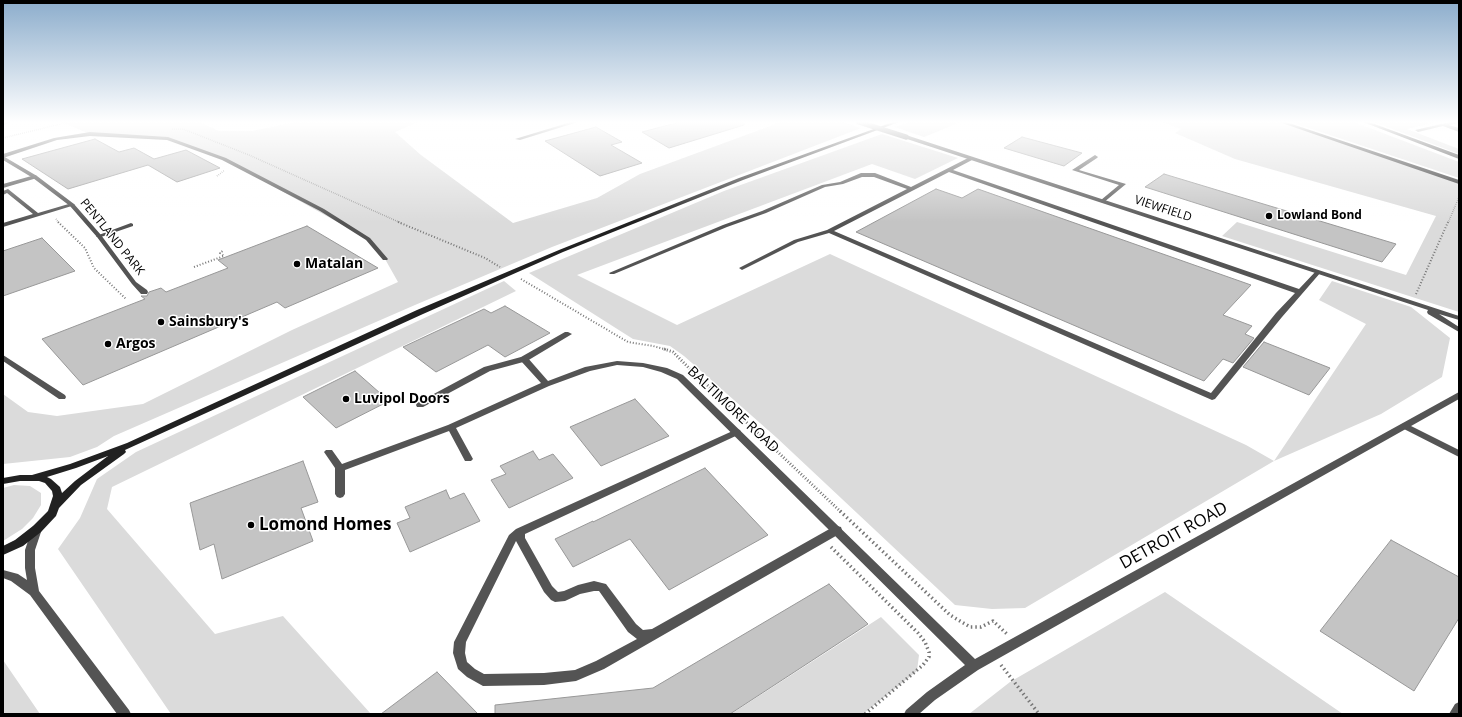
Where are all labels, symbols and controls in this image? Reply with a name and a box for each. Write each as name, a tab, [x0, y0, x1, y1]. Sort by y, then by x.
street label: VIEWFIELD	[1133, 193, 1193, 225]
street label: PENTLAND PARK	[77, 196, 147, 278]
place label: Lowland Bond	[1277, 209, 1362, 223]
marker: Lowland Bond	[1264, 211, 1274, 221]
place label: Matalan	[305, 256, 363, 272]
marker: Matalan	[292, 259, 302, 269]
place label: Sainsbury's	[169, 314, 249, 330]
marker: Sainsbury's	[156, 317, 166, 327]
place label: Argos	[116, 336, 156, 352]
marker: Argos	[103, 339, 113, 349]
street label: BALTIMORE ROAD	[684, 363, 782, 457]
place label: Luvipol Doors	[354, 391, 450, 407]
marker: Luvipol Doors	[341, 394, 351, 404]
street label: DETROIT ROAD	[1116, 498, 1232, 574]
place label: Lomond Homes	[259, 515, 391, 535]
marker: Lomond Homes	[246, 520, 256, 530]

